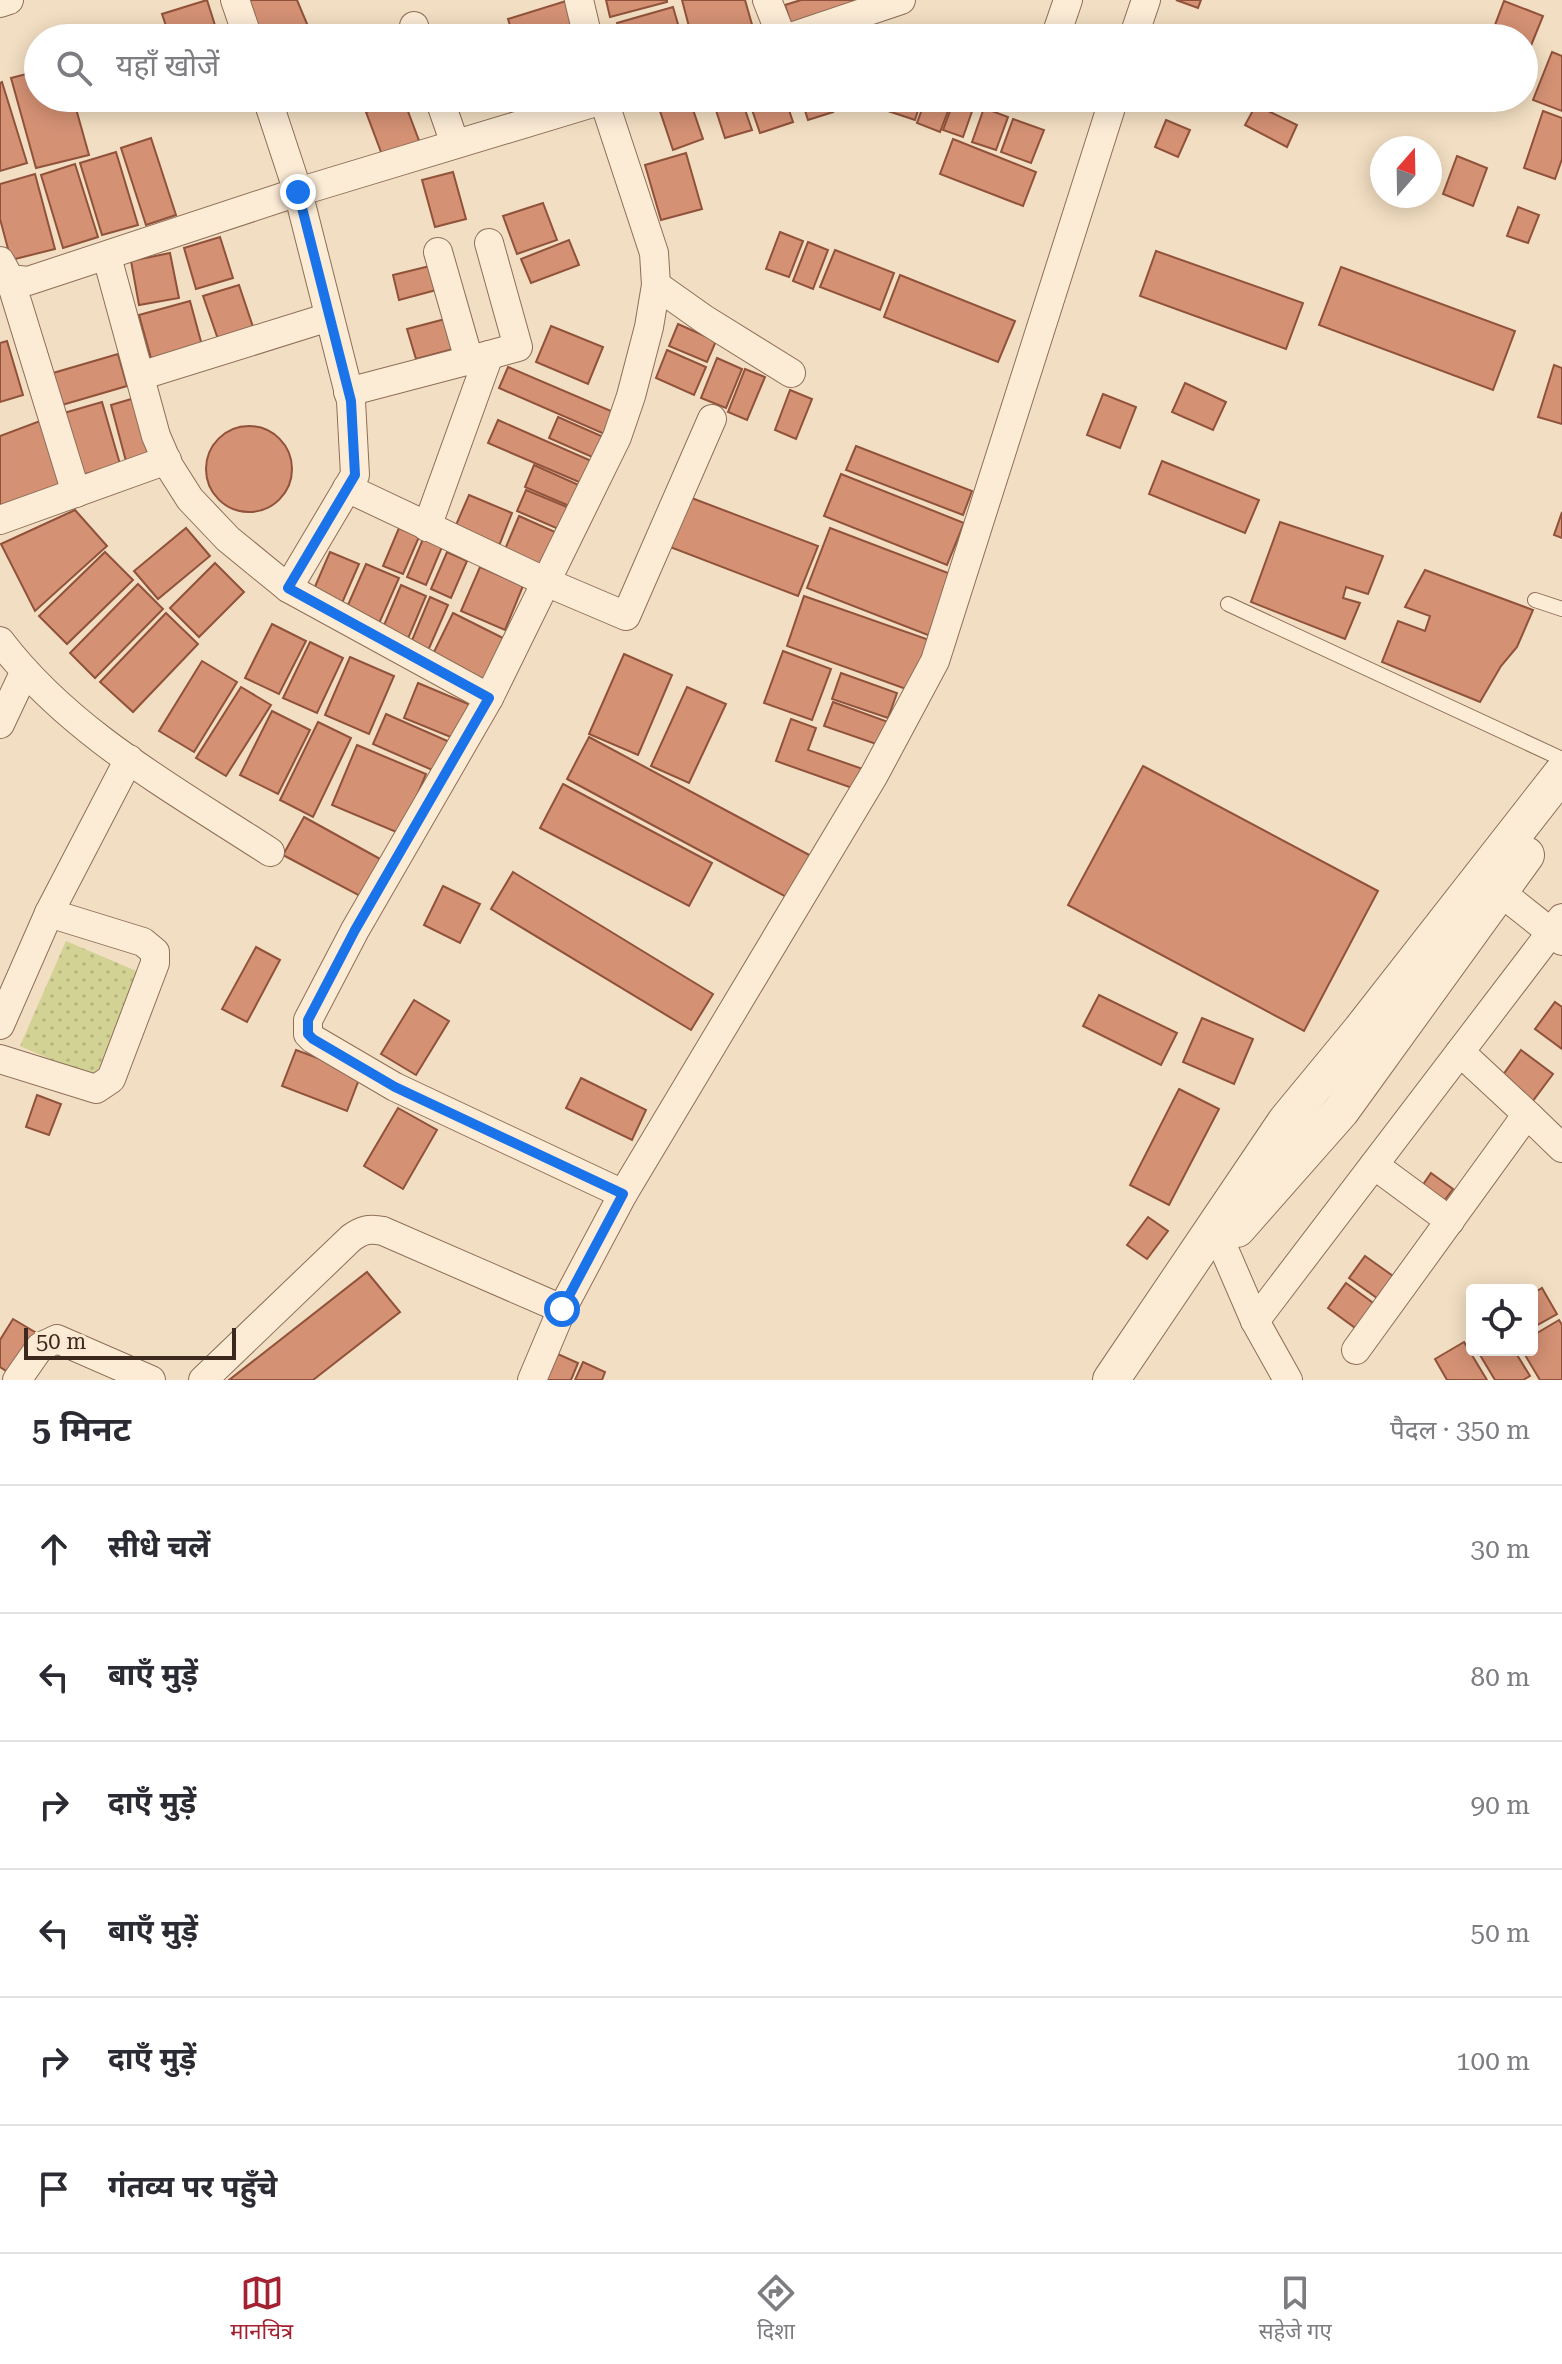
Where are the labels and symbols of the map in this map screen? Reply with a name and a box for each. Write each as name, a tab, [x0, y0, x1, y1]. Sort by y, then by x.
north arrow	[1370, 136, 1442, 208]
route end	[280, 174, 316, 210]
route start	[544, 1291, 580, 1327]
scale bar	[24, 1324, 236, 1360]

